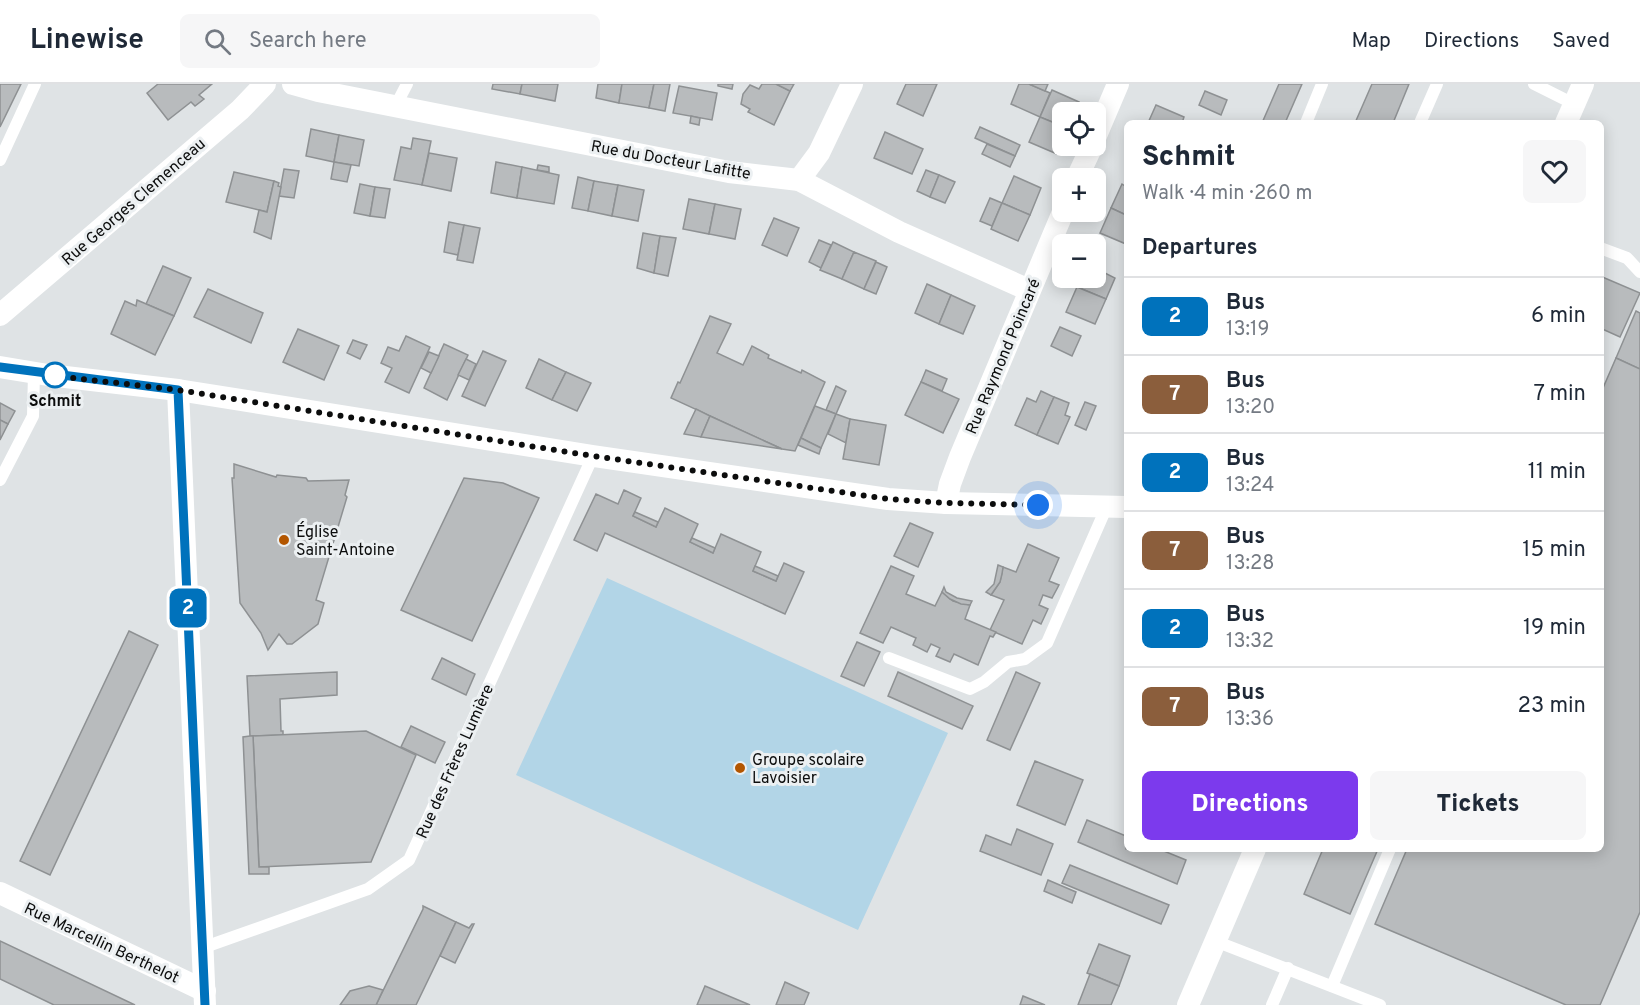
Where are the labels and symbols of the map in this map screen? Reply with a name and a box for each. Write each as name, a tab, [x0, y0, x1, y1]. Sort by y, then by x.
street label: Rue Georges Clemenceau	[58, 135, 210, 270]
street label: Rue du Docteur Lafitte	[589, 137, 752, 185]
street label: Rue Raymond Poincaré	[962, 276, 1046, 438]
marker: Schmit	[42, 362, 68, 388]
place label: Schmit	[29, 392, 81, 412]
your location	[1023, 490, 1053, 520]
place label: Église Saint-Antoine	[296, 521, 395, 561]
marker: Église Saint-Antoine	[277, 533, 291, 547]
line badge: 2	[168, 588, 207, 628]
street label: Rue des Frères Lumière	[413, 681, 499, 842]
place label: Groupe scolaire Lavoisier	[752, 751, 864, 789]
marker: Groupe scolaire Lavoisier	[733, 761, 747, 775]
street label: Rue Marcellin Berthelot	[20, 899, 182, 989]

